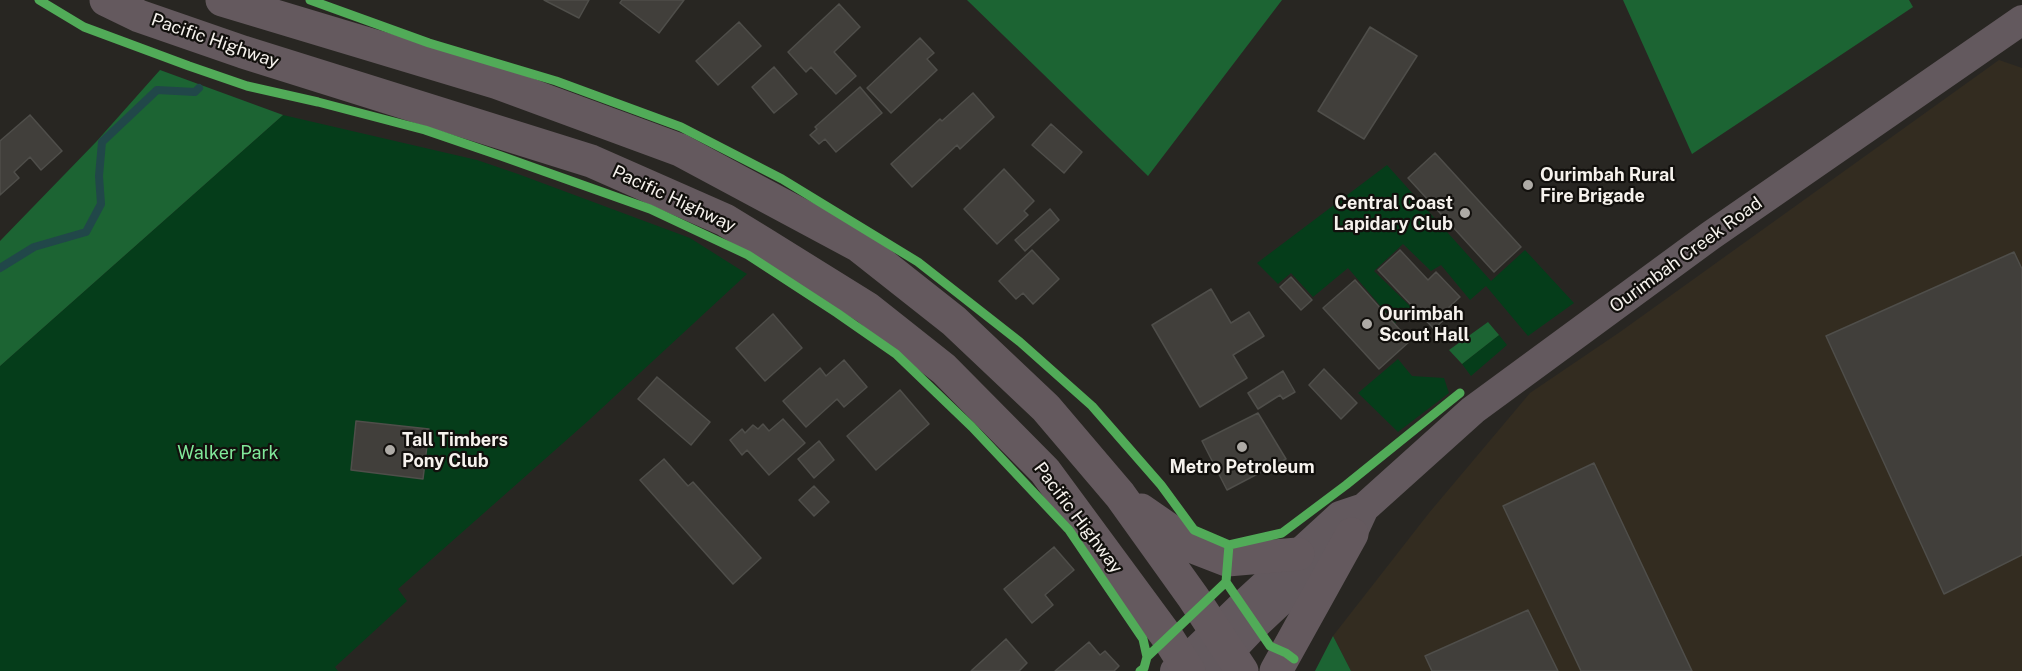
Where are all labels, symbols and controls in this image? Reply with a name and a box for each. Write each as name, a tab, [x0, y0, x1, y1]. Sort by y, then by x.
street label: Pacific Highway	[148, 9, 282, 73]
street label: Pacific Highway	[609, 161, 739, 237]
place label: Ourimbah Rural Fire Brigade	[1540, 164, 1675, 207]
marker: Ourimbah Rural Fire Brigade	[1521, 178, 1535, 192]
place label: Central Coast Lapidary Club	[1333, 192, 1453, 234]
street label: Ourimbah Creek Road	[1606, 192, 1766, 318]
marker: Central Coast Lapidary Club	[1458, 206, 1472, 220]
place label: Ourimbah Scout Hall	[1379, 303, 1469, 346]
marker: Ourimbah Scout Hall	[1360, 317, 1374, 331]
place label: Tall Timbers Pony Club	[402, 429, 508, 472]
marker: Metro Petroleum	[1235, 440, 1249, 454]
park label: Walker Park	[177, 442, 279, 464]
marker: Tall Timbers Pony Club	[383, 443, 397, 457]
place label: Metro Petroleum	[1169, 456, 1315, 478]
street label: Pacific Highway	[1029, 458, 1127, 578]

